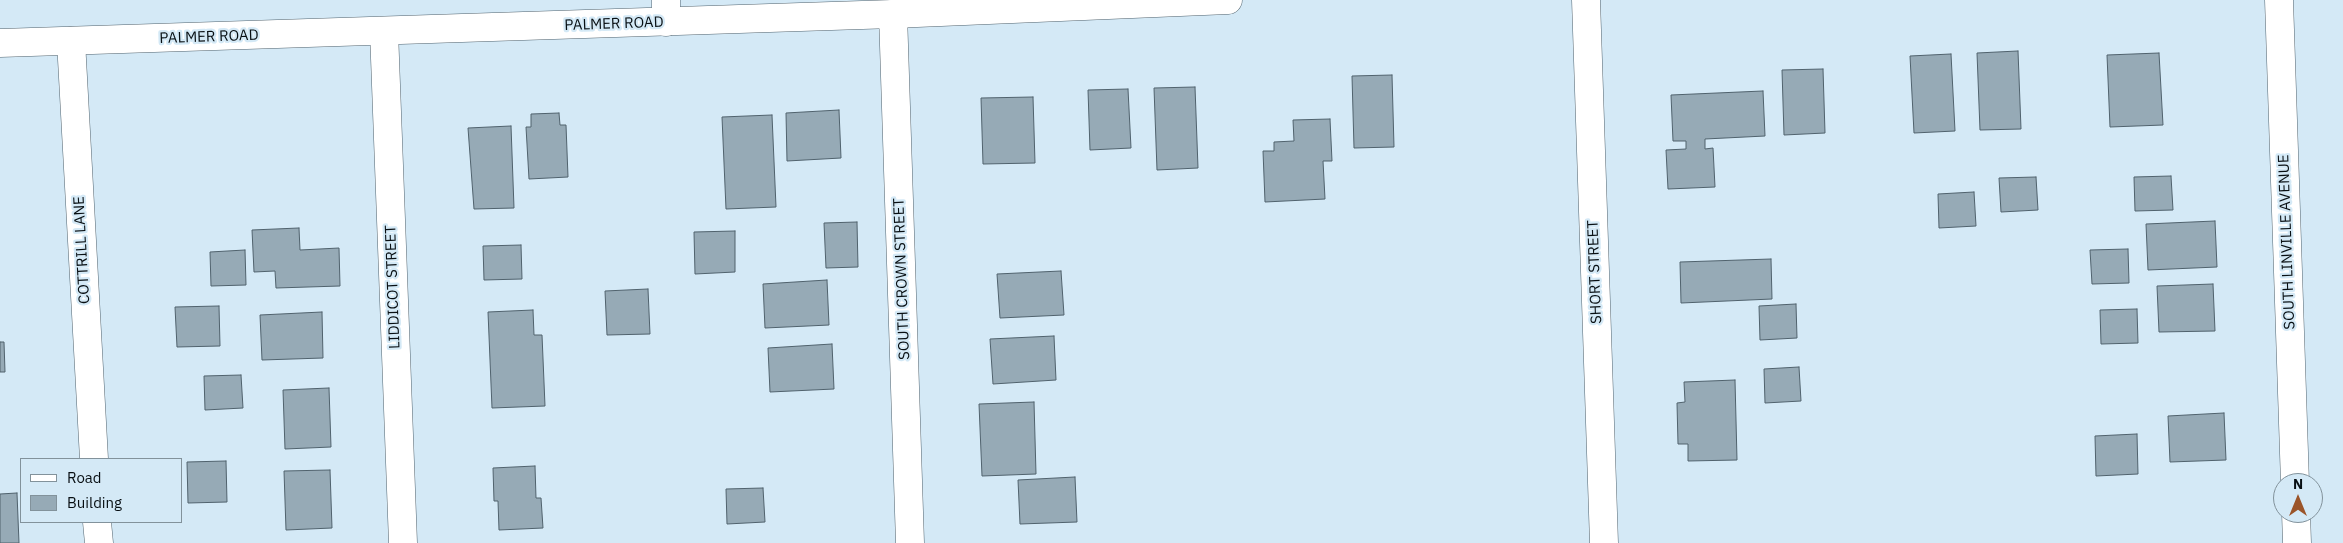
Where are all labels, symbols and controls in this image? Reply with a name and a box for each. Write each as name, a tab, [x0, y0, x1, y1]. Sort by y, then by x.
street label: PALMER ROAD	[564, 13, 664, 35]
street label: PALMER ROAD	[159, 26, 259, 48]
street label: SOUTH LINVILLE AVENUE	[2275, 154, 2299, 330]
street label: COTTRILL LANE	[70, 196, 94, 304]
street label: SOUTH CROWN STREET	[890, 198, 914, 360]
street label: SHORT STREET	[1584, 220, 1606, 324]
street label: LIDDICOT STREET	[382, 225, 404, 349]
legend	[20, 458, 182, 523]
text: Road	[67, 468, 102, 487]
north arrow	[2273, 473, 2323, 523]
text: N	[2293, 475, 2303, 493]
text: Building	[67, 493, 122, 512]

